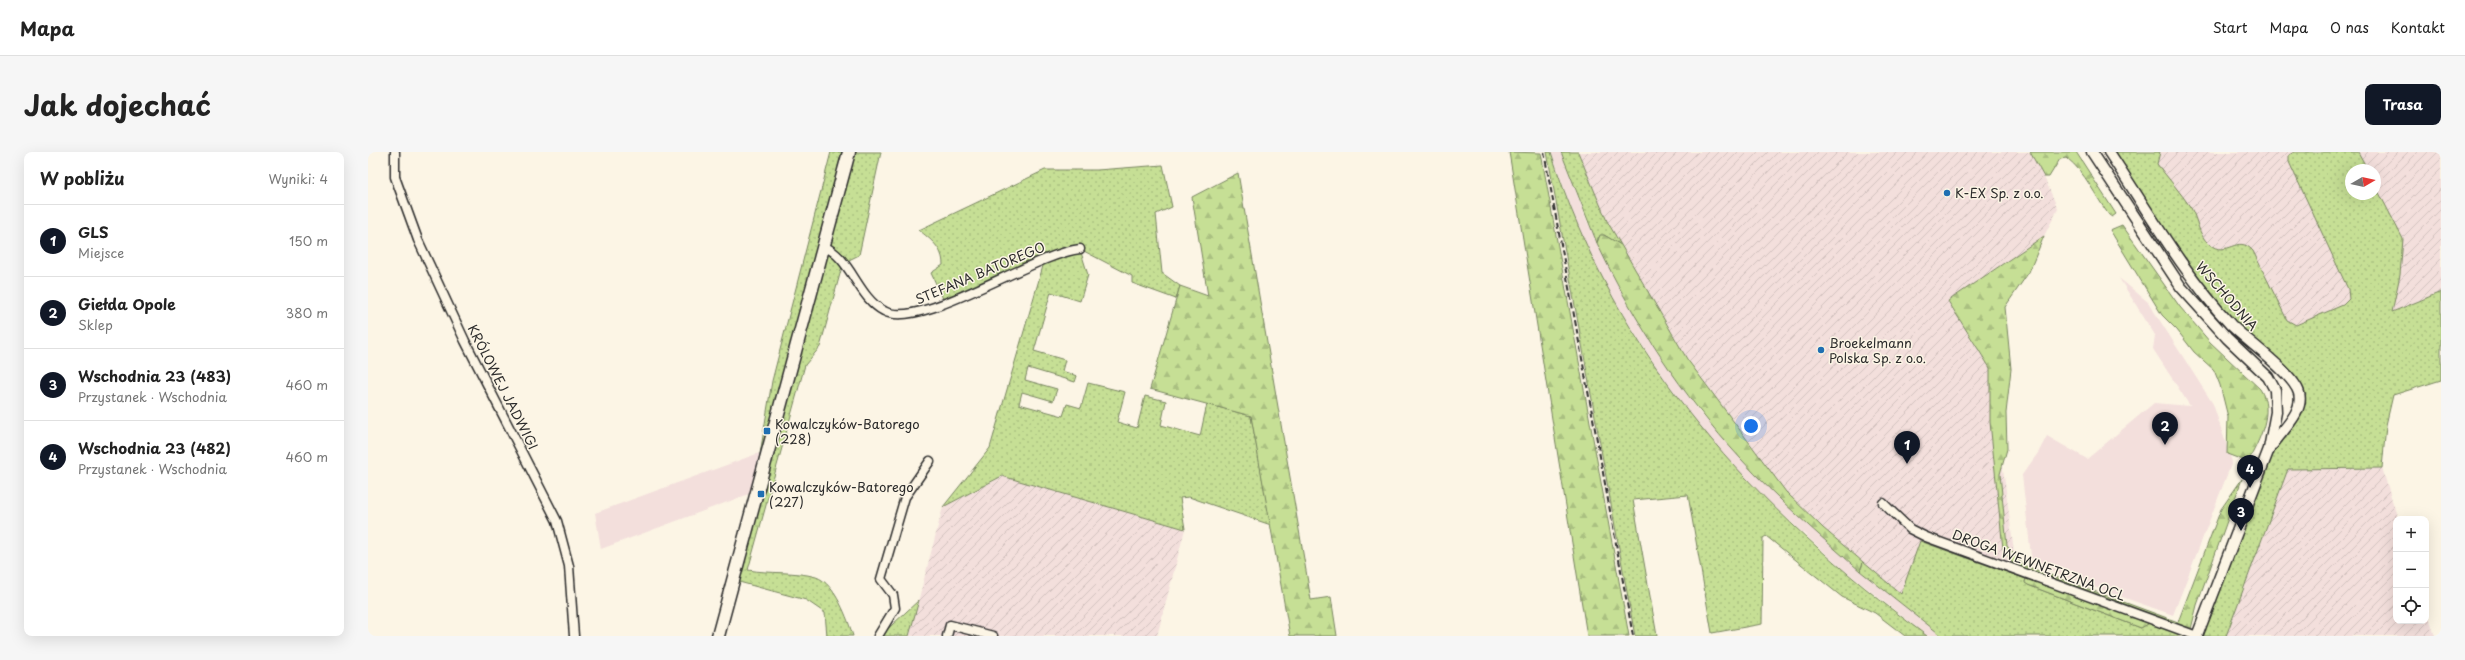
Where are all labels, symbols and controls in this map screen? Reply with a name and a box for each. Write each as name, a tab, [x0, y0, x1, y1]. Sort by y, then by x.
text: Mapa	[20, 14, 75, 42]
text: Start	[2213, 17, 2248, 38]
text: Mapa	[2270, 17, 2308, 38]
text: O nas	[2330, 17, 2369, 38]
text: Kontakt	[2391, 17, 2445, 38]
text: Jak dojechać	[24, 83, 211, 126]
button: Trasa	[2365, 84, 2441, 125]
north arrow	[2345, 164, 2381, 200]
text: W pobliżu	[40, 165, 125, 191]
text: Wyniki: 4	[268, 169, 328, 188]
place label: K-EX Sp. z o.o.	[1955, 183, 2044, 202]
marker: K-EX Sp. z o.o.	[1942, 188, 1952, 198]
text: GLS	[78, 220, 108, 243]
text: 1	[50, 231, 56, 250]
text: 150 m	[289, 231, 328, 250]
street label: STEFANA BATOREGO	[912, 237, 1048, 308]
text: Miejsce	[78, 243, 124, 262]
street label: WSCHODNIA	[2192, 257, 2263, 335]
text: Giełda Opole	[78, 292, 176, 315]
text: 2	[48, 303, 58, 322]
text: 380 m	[285, 303, 328, 322]
text: Sklep	[78, 315, 113, 334]
street label: KRÓLOWEJ JADWIGI	[464, 321, 543, 453]
place label: Broekelmann Polska Sp. z o.o.	[1829, 333, 1926, 367]
marker: Broekelmann Polska Sp. z o.o.	[1816, 345, 1826, 355]
text: Wschodnia 23 (483)	[78, 364, 231, 387]
text: 3	[49, 375, 57, 394]
text: 460 m	[285, 375, 328, 394]
text: Przystanek · Wschodnia	[78, 387, 227, 406]
pin: 2	[2152, 412, 2178, 445]
place label: Kowalczyków-Batorego (228)	[775, 414, 920, 448]
your location	[1741, 416, 1761, 436]
marker: Kowalczyków-Batorego (228)	[762, 426, 772, 436]
pin: 1	[1894, 431, 1920, 464]
text: Wschodnia 23 (482)	[78, 436, 231, 459]
text: 4	[49, 447, 57, 466]
text: 460 m	[285, 447, 328, 466]
pin: 4	[2237, 455, 2263, 488]
text: Przystanek · Wschodnia	[78, 459, 227, 478]
place label: Kowalczyków-Batorego (227)	[769, 477, 914, 511]
marker: Kowalczyków-Batorego (227)	[756, 489, 766, 499]
pin: 3	[2228, 498, 2254, 531]
map controls	[2393, 516, 2429, 624]
button: +	[2393, 516, 2429, 552]
street label: DROGA WEWNĘTRZNA OCL	[1950, 524, 2129, 605]
button: −	[2393, 552, 2429, 588]
button: locate	[2393, 588, 2429, 624]

